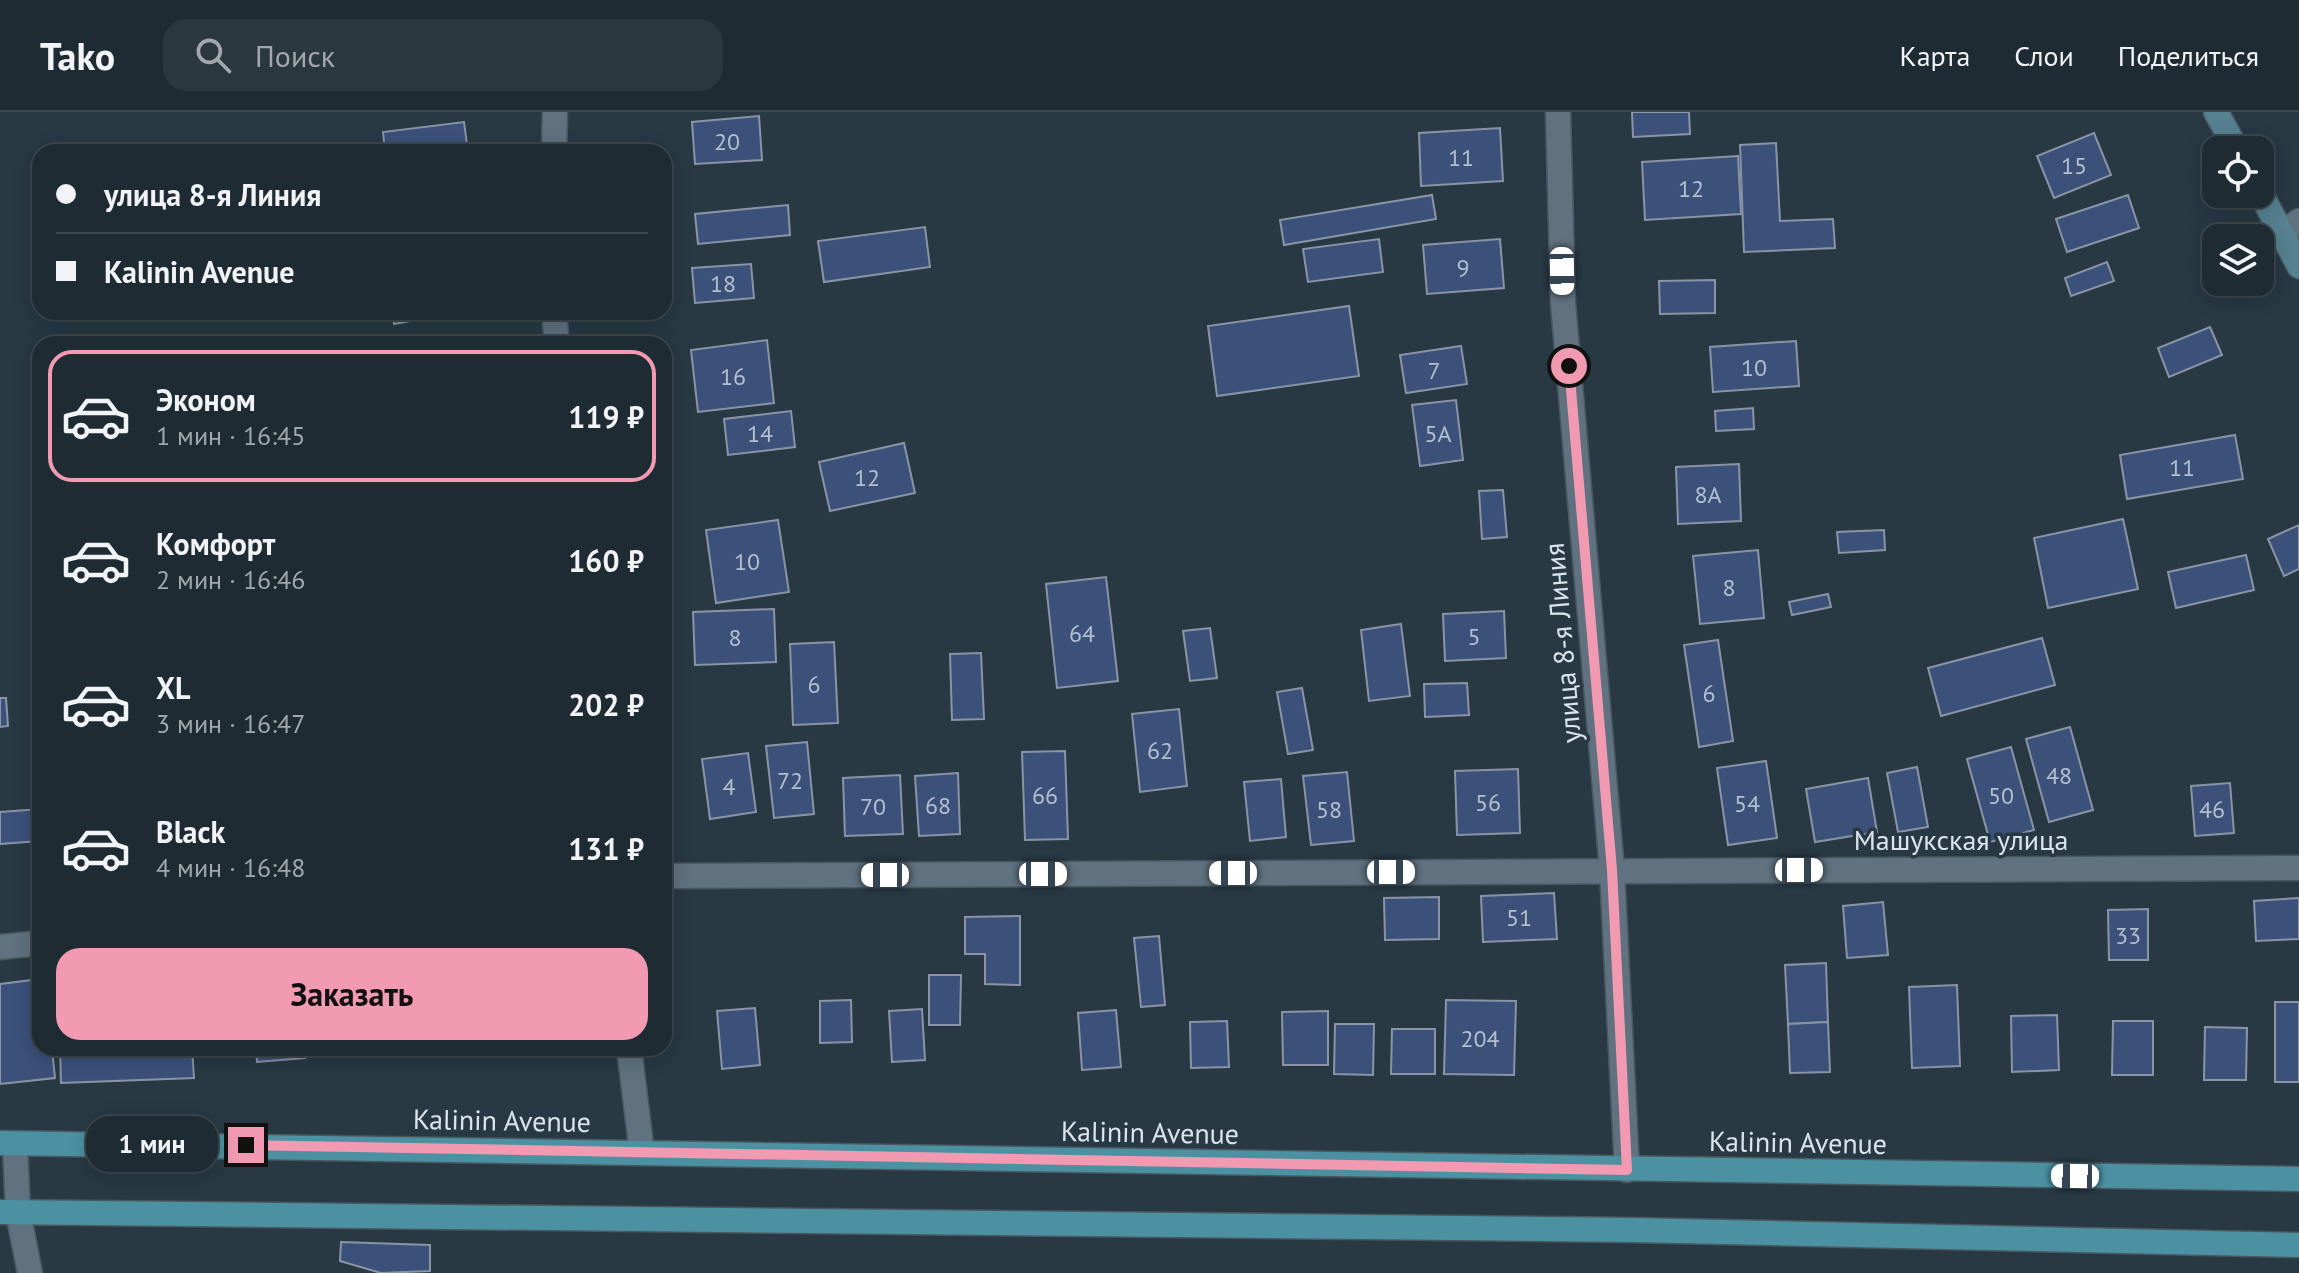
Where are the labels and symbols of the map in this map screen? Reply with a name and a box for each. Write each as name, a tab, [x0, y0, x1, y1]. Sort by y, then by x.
house number: 20	[714, 126, 740, 157]
house number: 11	[1448, 142, 1474, 173]
house number: 15	[2061, 150, 2087, 181]
house number: 12	[1678, 173, 1704, 204]
car	[1550, 247, 1574, 295]
house number: 9	[1456, 252, 1470, 283]
house number: 18	[710, 268, 736, 299]
route start	[1551, 348, 1587, 384]
house number: 10	[1741, 352, 1767, 383]
house number: 7	[1427, 355, 1441, 386]
house number: 16	[720, 361, 746, 392]
house number: 14	[747, 418, 773, 449]
house number: 5А	[1424, 418, 1452, 449]
house number: 11	[2169, 452, 2195, 483]
house number: 12	[854, 462, 880, 493]
house number: 8А	[1694, 479, 1722, 510]
street label: улица 8-я Линия	[1535, 541, 1589, 745]
house number: 10	[734, 546, 760, 577]
house number: 8	[1722, 572, 1736, 603]
house number: 64	[1069, 618, 1095, 649]
house number: 5	[1467, 621, 1481, 652]
house number: 8	[728, 622, 742, 653]
house number: 6	[807, 669, 821, 700]
house number: 6	[1702, 678, 1716, 709]
house number: 62	[1147, 735, 1173, 766]
house number: 48	[2046, 760, 2072, 791]
house number: 72	[777, 765, 803, 796]
house number: 4	[722, 771, 736, 802]
house number: 66	[1032, 780, 1058, 811]
house number: 50	[1988, 780, 2014, 811]
house number: 56	[1475, 787, 1501, 818]
house number: 54	[1734, 788, 1760, 819]
house number: 68	[925, 790, 951, 821]
house number: 70	[860, 791, 886, 822]
house number: 58	[1316, 794, 1342, 825]
house number: 46	[2199, 794, 2225, 825]
street label: Машукская улица	[1854, 821, 2068, 858]
car	[1775, 858, 1823, 882]
car	[1367, 860, 1415, 884]
car	[1209, 861, 1257, 885]
car	[1019, 862, 1067, 886]
car	[861, 863, 909, 887]
house number: 51	[1506, 902, 1532, 933]
house number: 33	[2115, 920, 2141, 951]
house number: 204	[1460, 1023, 1500, 1054]
street label: Kalinin Avenue	[413, 1100, 591, 1140]
street label: Kalinin Avenue	[1061, 1112, 1239, 1152]
callout: 1 мин	[86, 1117, 218, 1173]
street label: Kalinin Avenue	[1709, 1122, 1887, 1162]
route end	[228, 1127, 264, 1163]
car	[2051, 1164, 2099, 1188]

